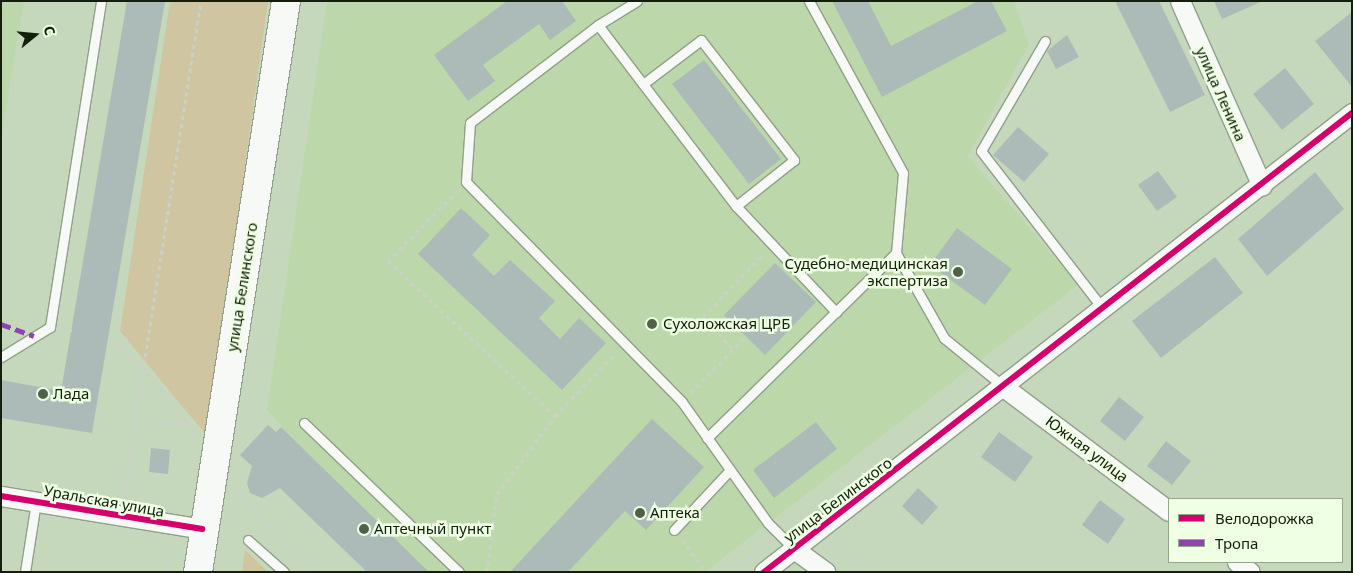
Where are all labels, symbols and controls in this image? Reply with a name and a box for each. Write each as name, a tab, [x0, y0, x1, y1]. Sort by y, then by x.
north arrow	[10, 10, 60, 60]
text: С	[39, 23, 60, 38]
street label: улица Ленина	[1192, 44, 1250, 144]
street label: улица Белинского	[223, 221, 261, 353]
place label: Судебно-медицинская экспертиза	[784, 254, 948, 289]
marker: Судебно-медицинская экспертиза	[952, 266, 964, 278]
place label: Сухоложская ЦРБ	[663, 315, 790, 333]
marker: Сухоложская ЦРБ	[645, 317, 659, 331]
place label: Лада	[53, 385, 89, 403]
marker: Лада	[37, 388, 49, 400]
street label: Южная улица	[1042, 412, 1132, 486]
street label: улица Белинского	[780, 454, 896, 546]
street label: Уральская улица	[42, 482, 166, 520]
legend	[1168, 498, 1343, 563]
place label: Аптека	[650, 504, 700, 522]
marker: Аптека	[634, 507, 646, 519]
text: Велодорожка	[1215, 508, 1314, 528]
place label: Аптечный пункт	[374, 520, 491, 538]
marker: Аптечный пункт	[358, 523, 370, 535]
text: Тропа	[1215, 533, 1258, 553]

